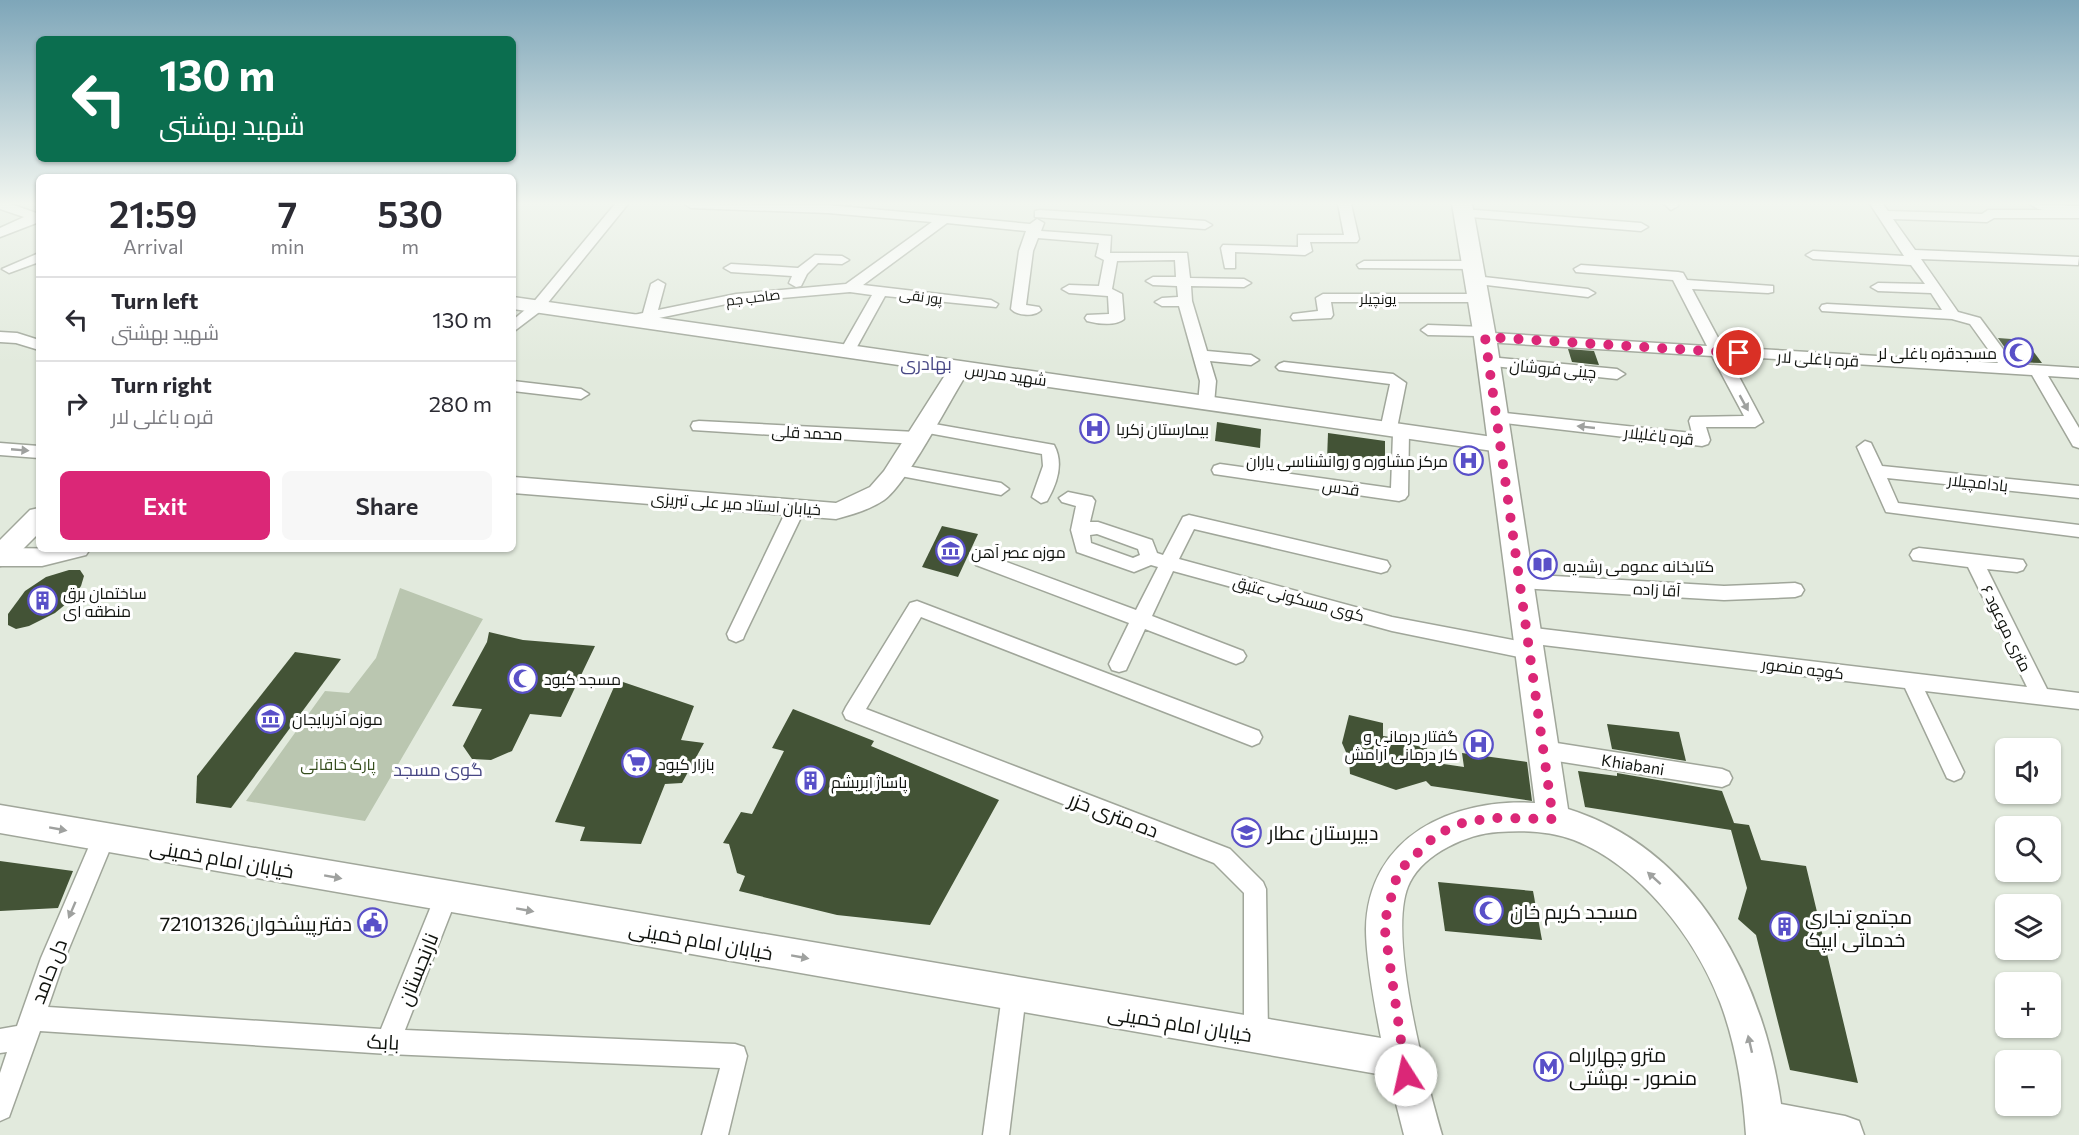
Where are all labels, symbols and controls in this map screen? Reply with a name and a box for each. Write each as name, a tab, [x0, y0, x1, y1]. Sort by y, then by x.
text: 130 m	[159, 48, 275, 100]
icon: left	[60, 60, 138, 138]
text: شهید بهشتى	[159, 108, 305, 141]
text: 21:59	[109, 191, 197, 235]
text: 7	[278, 191, 297, 235]
text: 530	[378, 191, 443, 235]
text: Arrival	[123, 234, 183, 258]
text: min	[270, 234, 305, 258]
text: m	[402, 234, 419, 258]
street label: صاحب جم	[725, 285, 781, 311]
street label: پور نقی	[898, 285, 944, 309]
text: Turn left	[111, 287, 198, 314]
street label: یونچیلر	[1359, 290, 1397, 309]
icon: left	[60, 303, 93, 336]
text: 130 m	[432, 306, 492, 333]
text: شهید بهشتى	[111, 320, 219, 344]
pin	[1713, 327, 1764, 378]
icon: arrive	[1722, 336, 1755, 369]
mosque icon: مسجدقره باغلی لر	[2002, 336, 2034, 368]
place label: مسجدقره باغلی لر	[1877, 343, 1997, 364]
street label: قره باغلی لار	[1775, 346, 1859, 372]
district label: بهادری	[900, 352, 952, 375]
street label: چینی فروشان	[1508, 355, 1597, 384]
street label: شهید مدرس	[964, 359, 1048, 391]
text: Turn right	[111, 371, 212, 398]
icon: right	[60, 387, 93, 420]
text: 280 m	[429, 390, 492, 417]
one-way arrow	[1739, 395, 1749, 412]
text: قره باغلی لار	[111, 404, 214, 428]
hospital icon: بیمارستان زکریا	[1079, 412, 1111, 444]
place label: بیمارستان زکریا	[1116, 419, 1209, 440]
street label: محمد قلی	[771, 421, 843, 445]
one-way arrow	[1576, 422, 1595, 432]
street label: قره باغلیلار	[1622, 422, 1695, 449]
hospital icon: مرکز مشاوره و روانشناسی یاران	[1453, 444, 1485, 476]
one-way arrow	[10, 446, 29, 455]
place label: مرکز مشاوره و روانشناسی یاران	[1246, 451, 1448, 472]
street label: بادامچیلار	[1946, 469, 2009, 498]
button: Exit	[60, 471, 270, 540]
button: Share	[282, 471, 492, 540]
street label: قدس	[1321, 475, 1361, 501]
street label: خیابان استاد میر علی تبریزی	[650, 488, 822, 520]
museum icon: موزه عصر آهن	[934, 535, 966, 567]
place label: موزه عصر آهن	[971, 542, 1066, 563]
library icon: کتابخانه عمومی رشدیه	[1526, 549, 1558, 581]
place label: کتابخانه عمومی رشدیه	[1563, 556, 1714, 577]
street label: کوی مسکونی عتیق	[1231, 571, 1367, 627]
street label: آقا زاده	[1633, 578, 1682, 601]
street label: ۶ متری موعود	[1976, 582, 2036, 675]
place label: ساختمان برق منطقه ای	[63, 583, 147, 622]
building icon: ساختمان برق منطقه ای	[26, 585, 58, 617]
street label: کوچه منصور	[1760, 653, 1845, 685]
mosque icon: مسجد کبود	[507, 662, 539, 694]
place label: مسجد کبود	[544, 669, 621, 689]
museum icon: موزه آذربایجان	[255, 702, 287, 734]
place label: موزه آذربایجان	[292, 709, 383, 730]
place label: گفتار درمانی و کار درمانی آرامش	[1345, 726, 1458, 765]
hospital icon: گفتار درمانی و کار درمانی آرامش	[1463, 728, 1495, 760]
map controls	[1995, 738, 2061, 1116]
button: sound	[1995, 738, 2061, 804]
supermarket icon: بازار کبود	[621, 747, 653, 779]
street label: Khiabani	[1600, 750, 1666, 778]
park label: پارک خاقانی	[300, 754, 376, 776]
place label: بازار کبود	[658, 754, 714, 774]
district label: گوی مسجد	[393, 758, 483, 781]
building icon: پاساژ ابریشم	[794, 765, 826, 797]
place label: پاساژ ابریشم	[831, 772, 908, 794]
street label: ده متری خزر	[1064, 786, 1162, 844]
school or university icon: دبیرستان عطار	[1231, 816, 1263, 848]
button: search	[1995, 816, 2061, 882]
place label: دبیرستان عطار	[1267, 820, 1378, 846]
one-way arrow	[48, 825, 67, 834]
street label: خیابان امام خمینی	[148, 834, 296, 885]
one-way arrow	[1647, 872, 1662, 885]
one-way arrow	[323, 873, 342, 882]
button: layers	[1995, 894, 2061, 960]
mosque icon: مسجد کریم خان	[1473, 895, 1505, 927]
place label: مسجد کریم خان	[1510, 899, 1638, 926]
one-way arrow	[67, 902, 77, 920]
place label: مجتمع تجاری خدماتی ایپک	[1805, 904, 1912, 953]
one-way arrow	[515, 906, 534, 915]
public building icon: دفترپیشخوان72101326	[357, 907, 389, 939]
place label: دفترپیشخوان72101326	[160, 911, 352, 937]
building icon: مجتمع تجاری خدماتی ایپک	[1768, 911, 1800, 943]
street label: خیابان امام خمینی	[627, 916, 775, 967]
street label: نارنجستان	[392, 929, 444, 1010]
street label: دل حامد	[25, 935, 73, 1007]
one-way arrow	[790, 953, 809, 962]
button: +	[1995, 972, 2061, 1038]
street label: خیابان امام خمینی	[1106, 1000, 1254, 1049]
street label: بابک	[366, 1028, 400, 1054]
one-way arrow	[1745, 1034, 1754, 1053]
place label: مترو چهارراه منصور - بهشتی	[1569, 1042, 1697, 1091]
position arrow	[1374, 1043, 1438, 1107]
metro station icon: مترو چهارراه منصور - بهشتی	[1532, 1050, 1564, 1082]
button: −	[1995, 1050, 2061, 1116]

